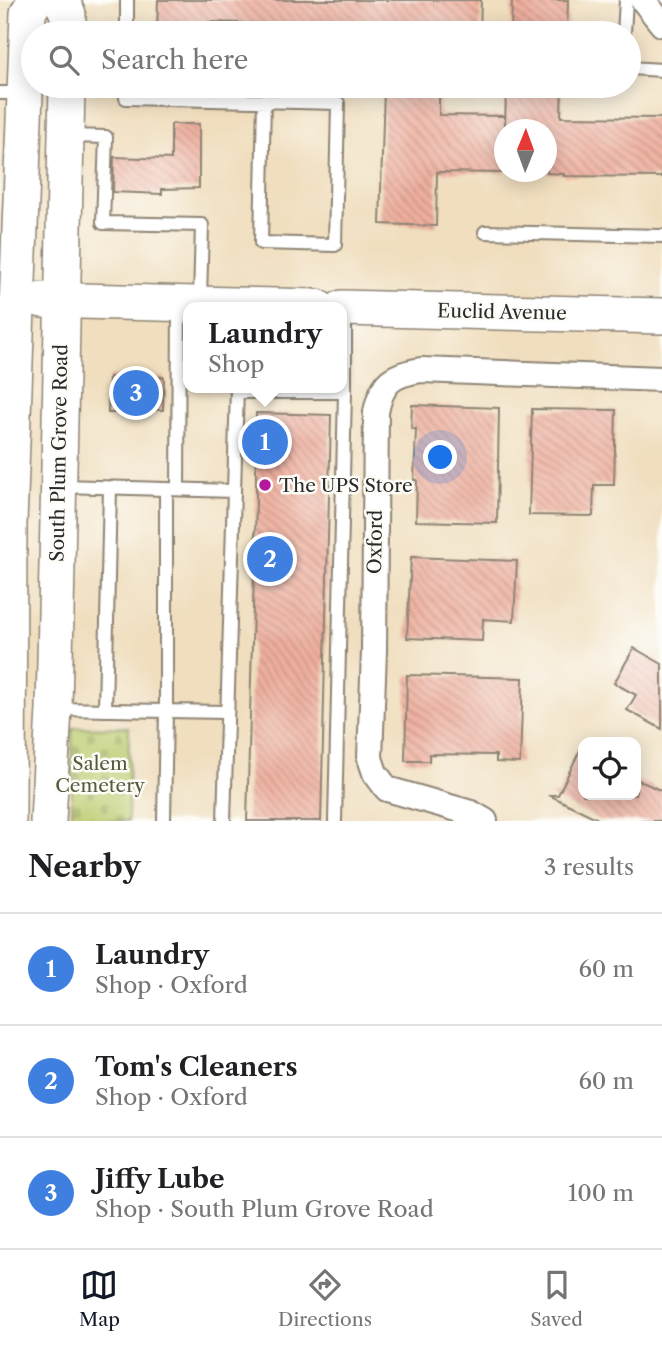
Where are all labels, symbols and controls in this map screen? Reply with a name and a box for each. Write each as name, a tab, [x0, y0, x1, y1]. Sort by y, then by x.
search box	[21, 21, 641, 98]
icon: search	[45, 41, 83, 79]
text: Search here	[101, 44, 248, 76]
north arrow	[494, 119, 557, 182]
street label: Euclid Avenue	[437, 299, 567, 325]
popup	[183, 302, 347, 393]
text: Laundry	[208, 318, 322, 350]
street label: South Plum Grove Road	[46, 344, 72, 562]
text: Shop	[208, 350, 264, 378]
pin: 3	[113, 367, 159, 419]
pin: 1	[242, 416, 288, 468]
your location	[423, 440, 457, 474]
place label: The UPS Store	[279, 474, 413, 497]
marker: The UPS Store	[257, 477, 273, 493]
street label: Oxford	[363, 509, 387, 574]
pin: 2	[247, 533, 293, 585]
map controls	[578, 737, 641, 800]
button: locate	[578, 737, 641, 800]
park label: Salem Cemetery	[55, 752, 145, 797]
text: Nearby	[28, 848, 141, 885]
text: 3 results	[544, 853, 634, 881]
text: Laundry	[95, 939, 209, 971]
text: 1	[46, 955, 56, 983]
text: 60 m	[578, 955, 634, 983]
text: Shop · Oxford	[95, 971, 248, 999]
text: Tom's Cleaners	[95, 1051, 298, 1083]
text: 2	[44, 1067, 58, 1095]
text: 60 m	[578, 1067, 634, 1095]
text: Shop · Oxford	[95, 1083, 248, 1111]
text: Jiffy Lube	[95, 1163, 225, 1195]
text: 3	[45, 1179, 58, 1207]
text: 100 m	[568, 1179, 634, 1207]
text: Shop · South Plum Grove Road	[95, 1195, 434, 1223]
tab: Map	[79, 1266, 120, 1331]
tab: Directions	[278, 1266, 372, 1331]
tab: Saved	[530, 1266, 583, 1331]

